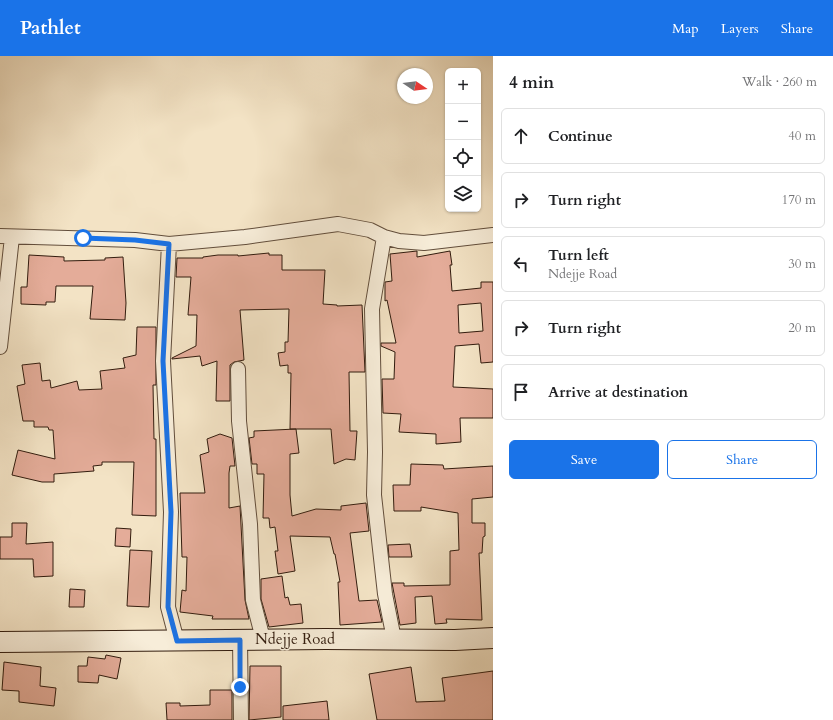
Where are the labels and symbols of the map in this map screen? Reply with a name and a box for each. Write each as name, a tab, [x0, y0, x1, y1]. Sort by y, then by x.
north arrow	[397, 68, 433, 104]
route start	[74, 229, 92, 247]
street label: Ndejje Road	[255, 629, 335, 649]
route end	[231, 678, 249, 696]

